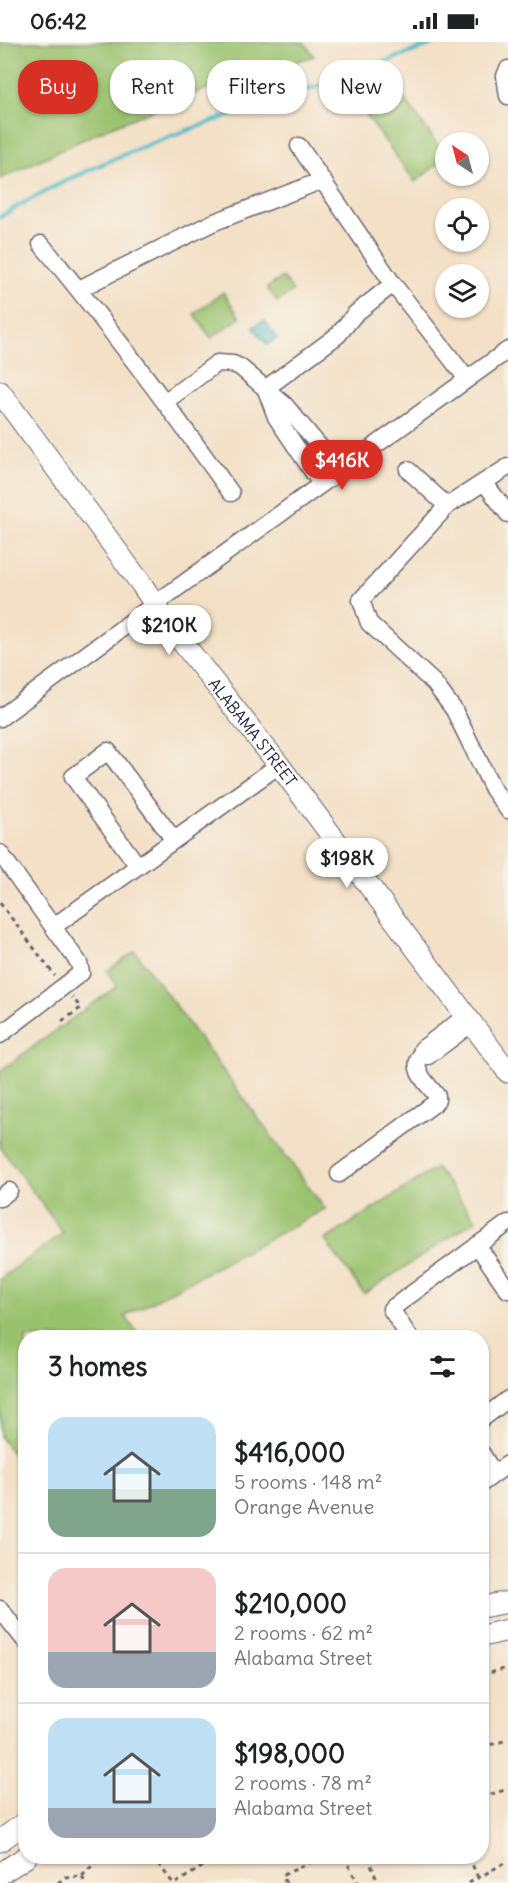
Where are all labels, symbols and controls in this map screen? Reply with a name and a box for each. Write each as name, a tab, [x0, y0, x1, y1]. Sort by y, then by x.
text: 06:42	[30, 7, 87, 35]
chip: Buy	[18, 60, 98, 114]
chip: Rent	[110, 60, 195, 114]
chip: Filters	[207, 60, 307, 114]
chip: New	[319, 60, 403, 114]
north arrow	[435, 132, 489, 186]
map controls	[435, 132, 489, 318]
button: locate	[435, 198, 489, 252]
button: layers	[435, 264, 489, 318]
pin: $416K	[300, 440, 384, 491]
text: $416K	[315, 447, 369, 472]
pin: $210K	[127, 605, 211, 656]
text: $210K	[141, 612, 197, 637]
street label: ALABAMA STREET	[204, 674, 301, 790]
pin: $198K	[305, 838, 389, 889]
text: $198K	[320, 845, 374, 870]
text: 3 homes	[48, 1350, 147, 1383]
icon: filters	[426, 1350, 459, 1383]
text: $416,000	[234, 1436, 345, 1469]
icon: home	[96, 1441, 168, 1513]
text: 5 rooms · 148 m²	[234, 1469, 382, 1494]
text: Orange Avenue	[234, 1494, 374, 1519]
text: $210,000	[234, 1587, 347, 1620]
icon: home	[96, 1592, 168, 1664]
text: 2 rooms · 62 m²	[234, 1620, 373, 1645]
text: Alabama Street	[234, 1645, 372, 1670]
text: $198,000	[234, 1737, 345, 1770]
icon: home	[96, 1742, 168, 1814]
text: 2 rooms · 78 m²	[234, 1770, 372, 1795]
text: Alabama Street	[234, 1795, 372, 1820]

